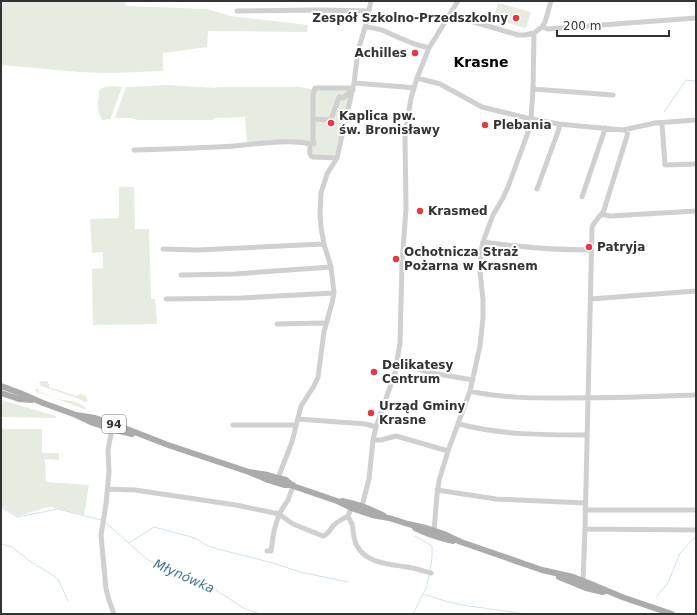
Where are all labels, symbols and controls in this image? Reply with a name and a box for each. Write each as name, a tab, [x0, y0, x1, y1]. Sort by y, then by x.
place label: Zespół Szkolno-Przedszkolny	[312, 11, 508, 25]
scale bar	[557, 12, 669, 38]
marker: Zespół Szkolno-Przedszkolny	[511, 13, 521, 23]
text: 200 m	[563, 19, 601, 33]
place label: Achilles	[354, 46, 407, 60]
marker: Achilles	[410, 48, 420, 58]
district label: Krasne	[454, 54, 509, 70]
place label: Kaplica pw. św. Bronisławy	[339, 109, 440, 137]
marker: Kaplica pw. św. Bronisławy	[326, 118, 336, 128]
place label: Plebania	[493, 118, 552, 132]
marker: Plebania	[480, 120, 490, 130]
place label: Krasmed	[428, 204, 488, 218]
marker: Krasmed	[415, 206, 425, 216]
place label: Patryja	[597, 240, 645, 254]
marker: Patryja	[584, 242, 594, 252]
place label: Ochotnicza Straż Pożarna w Krasnem	[404, 245, 538, 273]
marker: Ochotnicza Straż Pożarna w Krasnem	[391, 254, 401, 264]
place label: Delikatesy Centrum	[382, 358, 453, 386]
marker: Delikatesy Centrum	[369, 367, 379, 377]
place label: Urząd Gminy Krasne	[379, 399, 466, 427]
marker: Urząd Gminy Krasne	[366, 408, 376, 418]
road number: 94	[102, 415, 126, 433]
water label: Młynówka	[151, 556, 217, 596]

